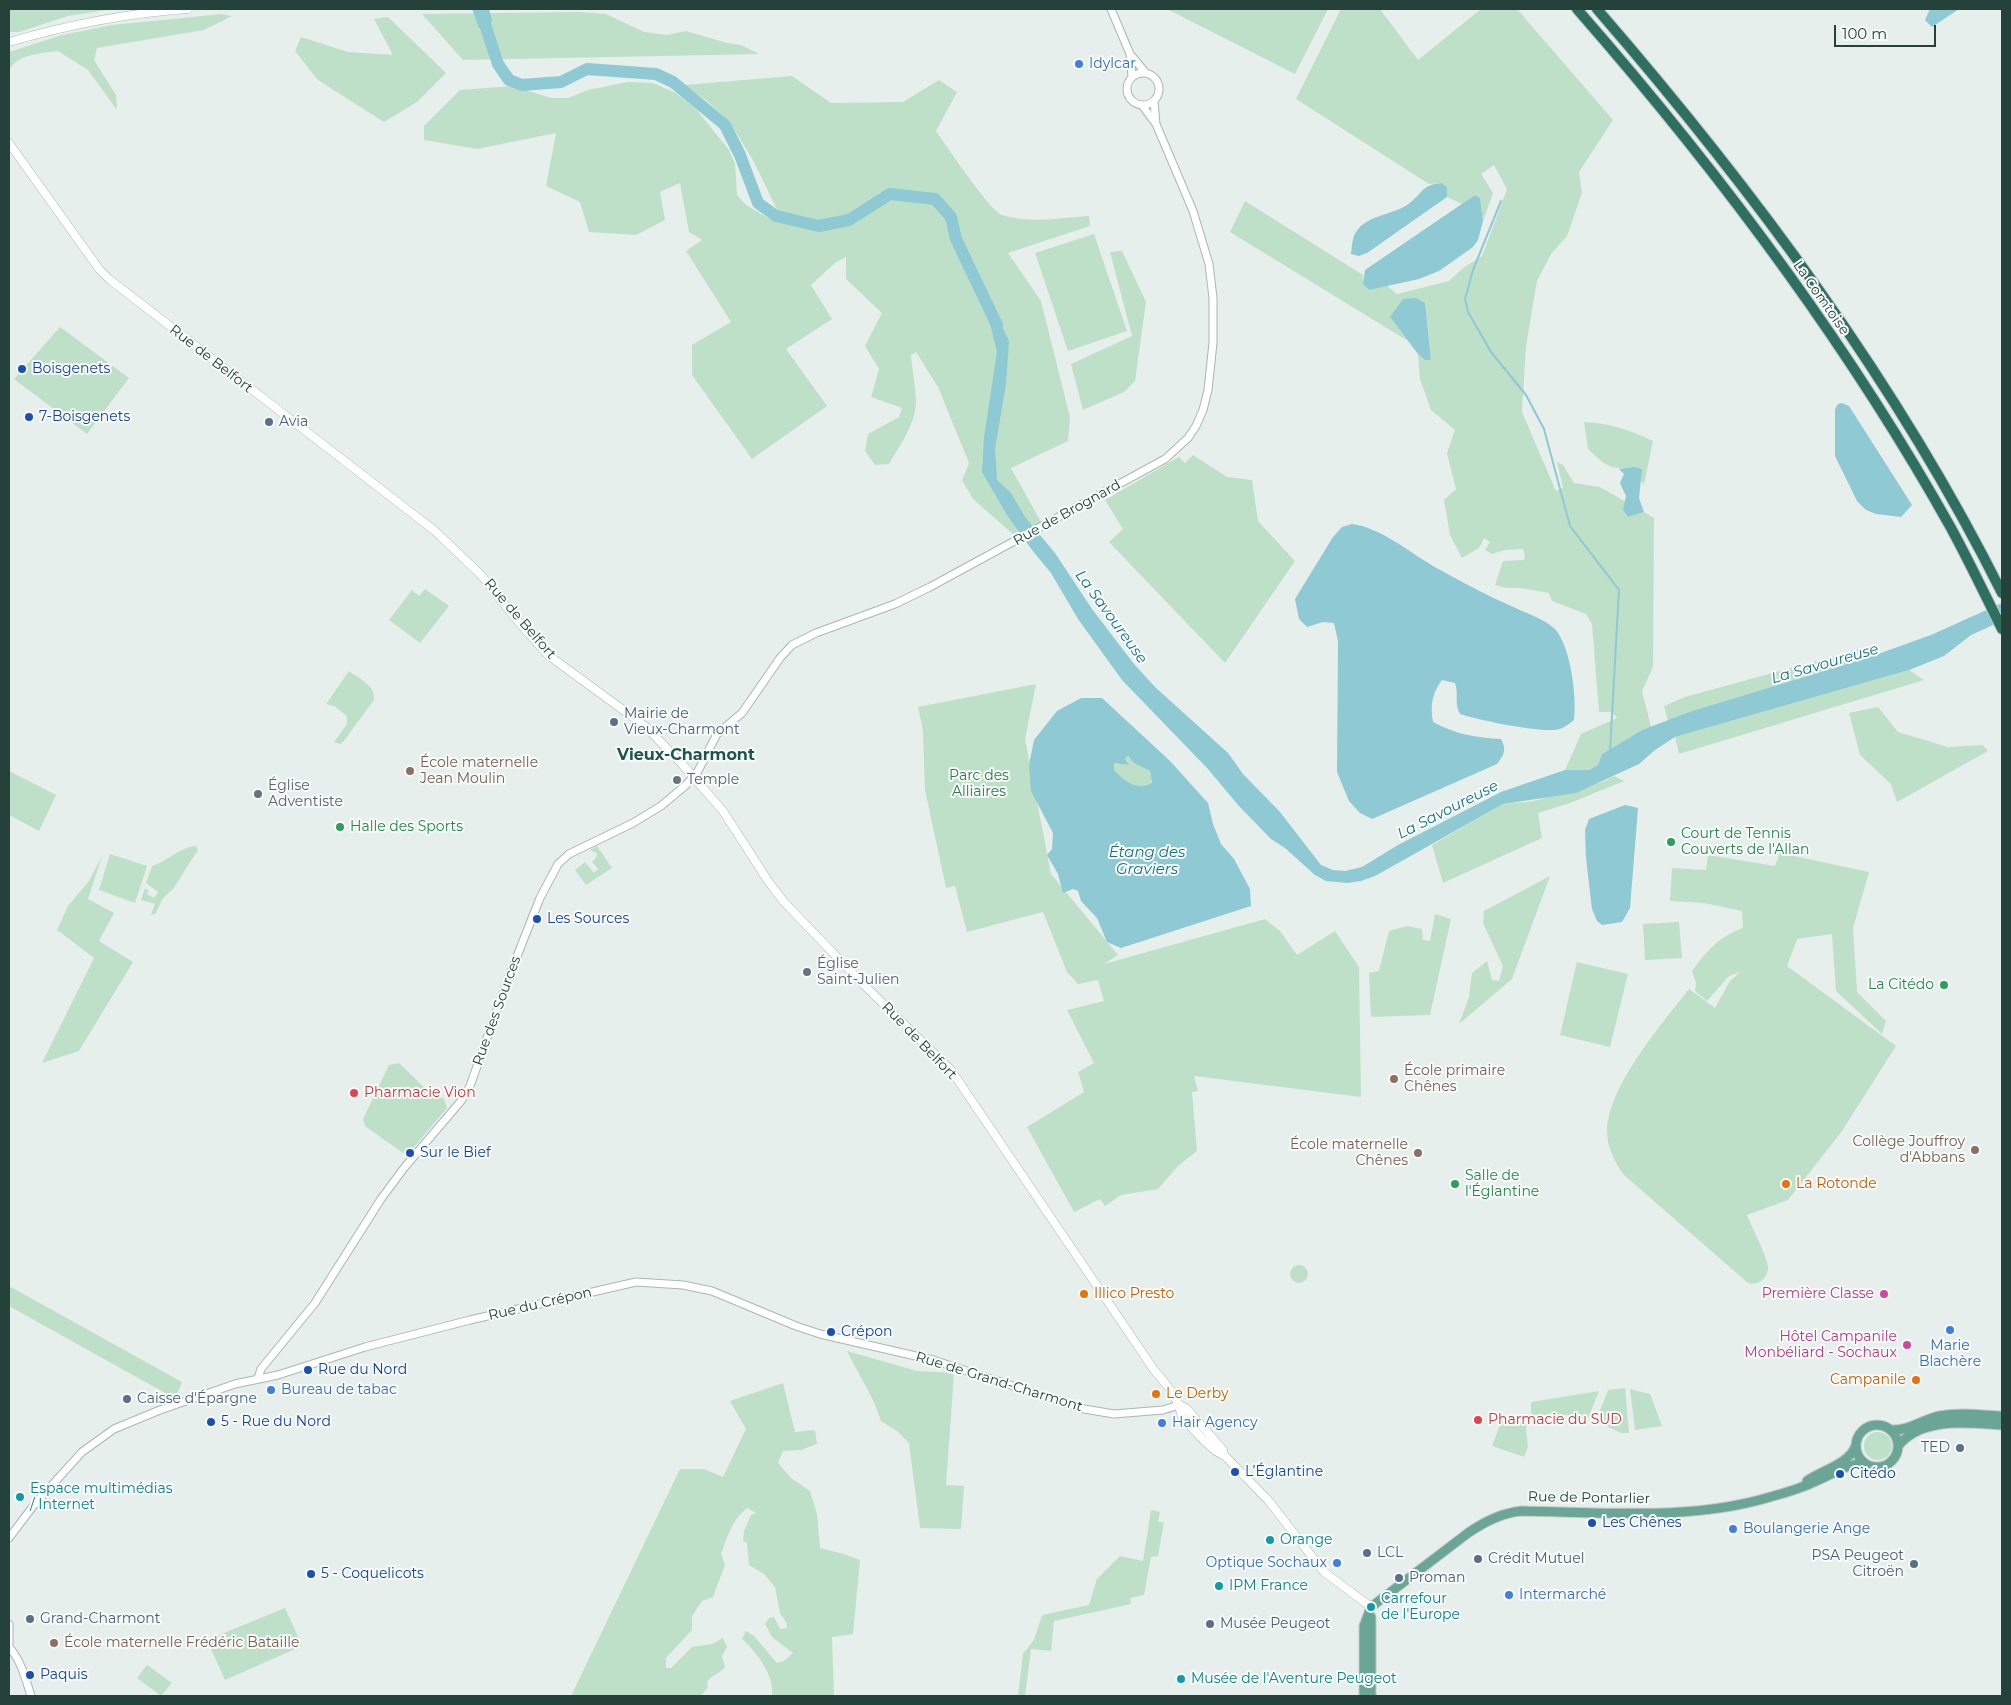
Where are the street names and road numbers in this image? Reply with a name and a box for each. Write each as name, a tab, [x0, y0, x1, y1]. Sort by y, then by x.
street label: La Comtoise	[1789, 258, 1853, 338]
street label: Rue de Belfort	[166, 321, 256, 397]
street label: Rue de Brognard	[1010, 476, 1124, 550]
street label: Rue de Belfort	[481, 575, 559, 663]
street label: Rue des Sources	[469, 954, 525, 1068]
street label: Rue de Belfort	[878, 999, 960, 1083]
street label: Rue du Crépon	[487, 1284, 593, 1324]
street label: Rue de Grand-Charmont	[913, 1349, 1085, 1415]
street label: Rue de Pontarlier	[1528, 1489, 1650, 1507]

